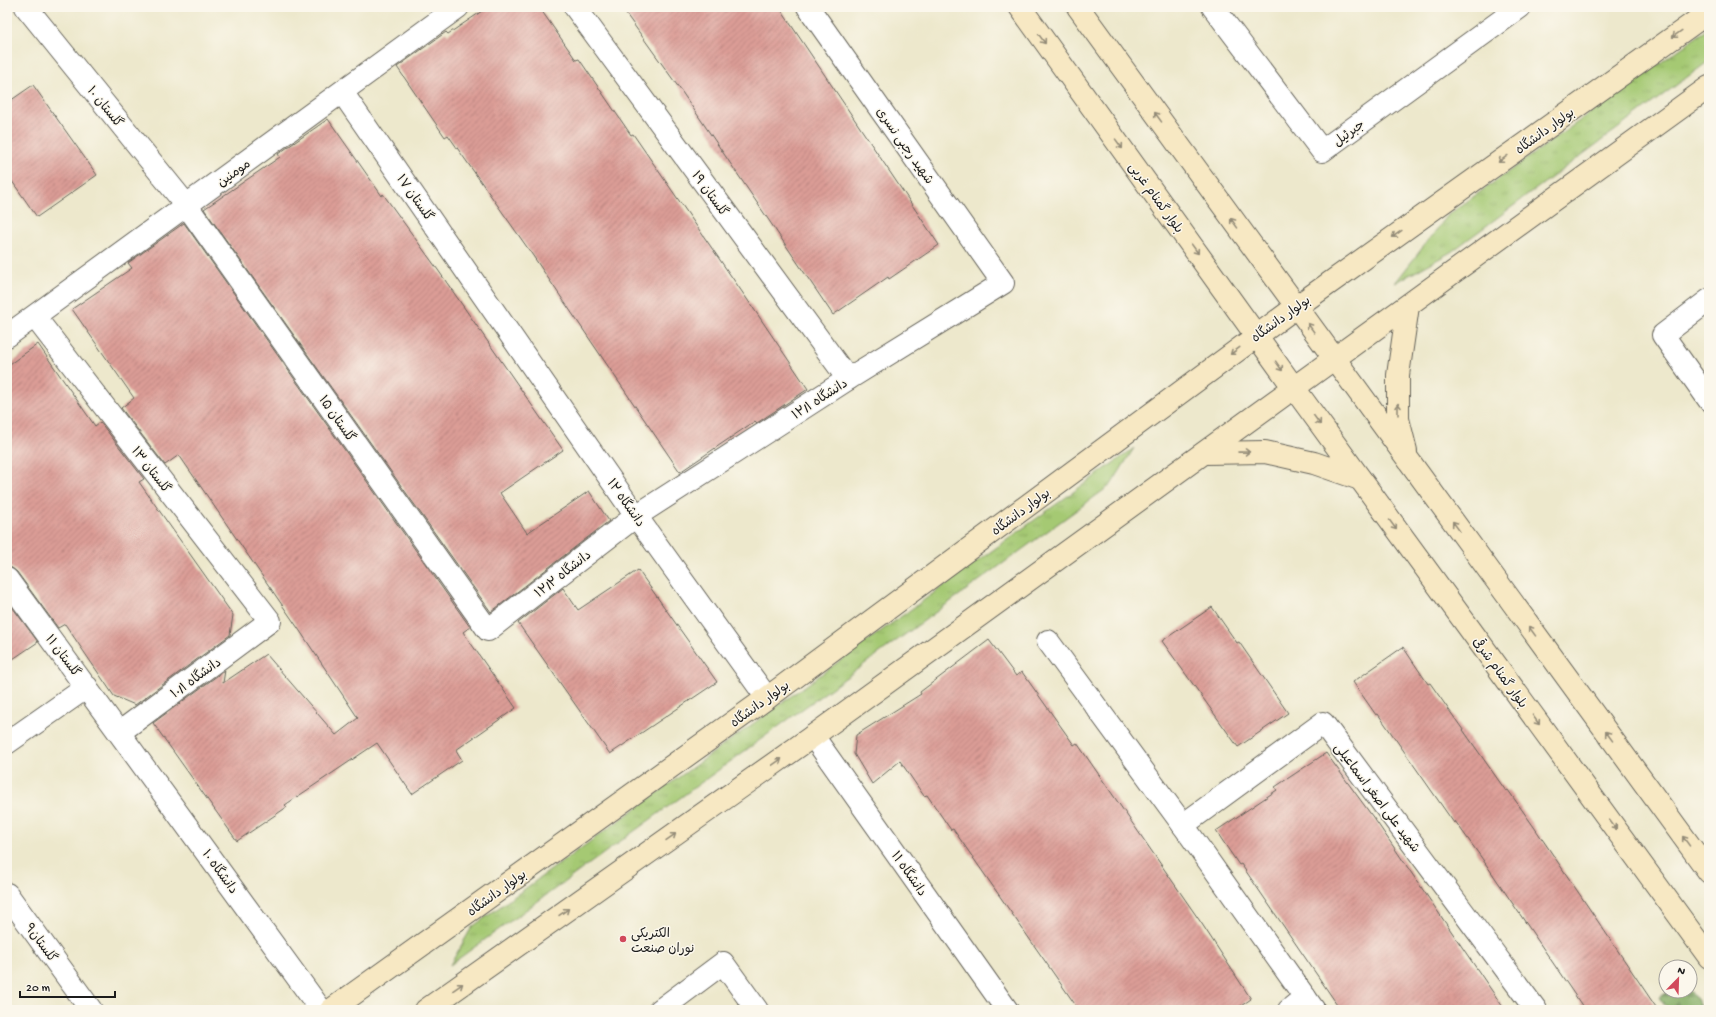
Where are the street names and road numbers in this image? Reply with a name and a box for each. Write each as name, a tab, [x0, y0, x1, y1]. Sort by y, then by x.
street label: گلستان ۱۰	[83, 83, 127, 131]
street label: بولوار دانشگاه	[1512, 104, 1578, 158]
street label: شهید رجبی نسری	[872, 105, 936, 188]
street label: جبرئیل	[1331, 118, 1368, 150]
street label: مومنین	[215, 157, 254, 191]
street label: بلوار گمنام غربی	[1124, 159, 1187, 237]
street label: گلستان ۱۹	[688, 168, 732, 220]
street label: گلستان ۱۷	[393, 171, 437, 225]
street label: بولوار دانشگاه	[1248, 292, 1314, 346]
street label: دانشگاه ۱۲/۱	[789, 375, 851, 424]
street label: گلستان ۱۵	[315, 392, 359, 446]
street label: گلستان ۱۳	[127, 443, 175, 497]
street label: دانشگاه ۱۲	[603, 475, 649, 530]
street label: بولوار دانشگاه	[988, 485, 1054, 540]
street label: دانشگاه ۱۲/۲	[531, 547, 595, 602]
street label: گلستان ۱۱	[41, 631, 85, 681]
street label: بلوار گمنام شرقی	[1468, 633, 1532, 712]
street label: دانشگاه ۱۰/۱	[167, 654, 225, 702]
street label: بولوار دانشگاه	[727, 677, 793, 731]
street label: شهید علی اصغر اسماعیلی	[1330, 741, 1422, 856]
street label: دانشگاه ۱۰	[198, 846, 242, 897]
street label: دانشگاه ۱۱	[887, 848, 930, 900]
street label: بولوار دانشگاه	[464, 866, 530, 920]
street label: گلستان۹	[21, 920, 61, 966]

